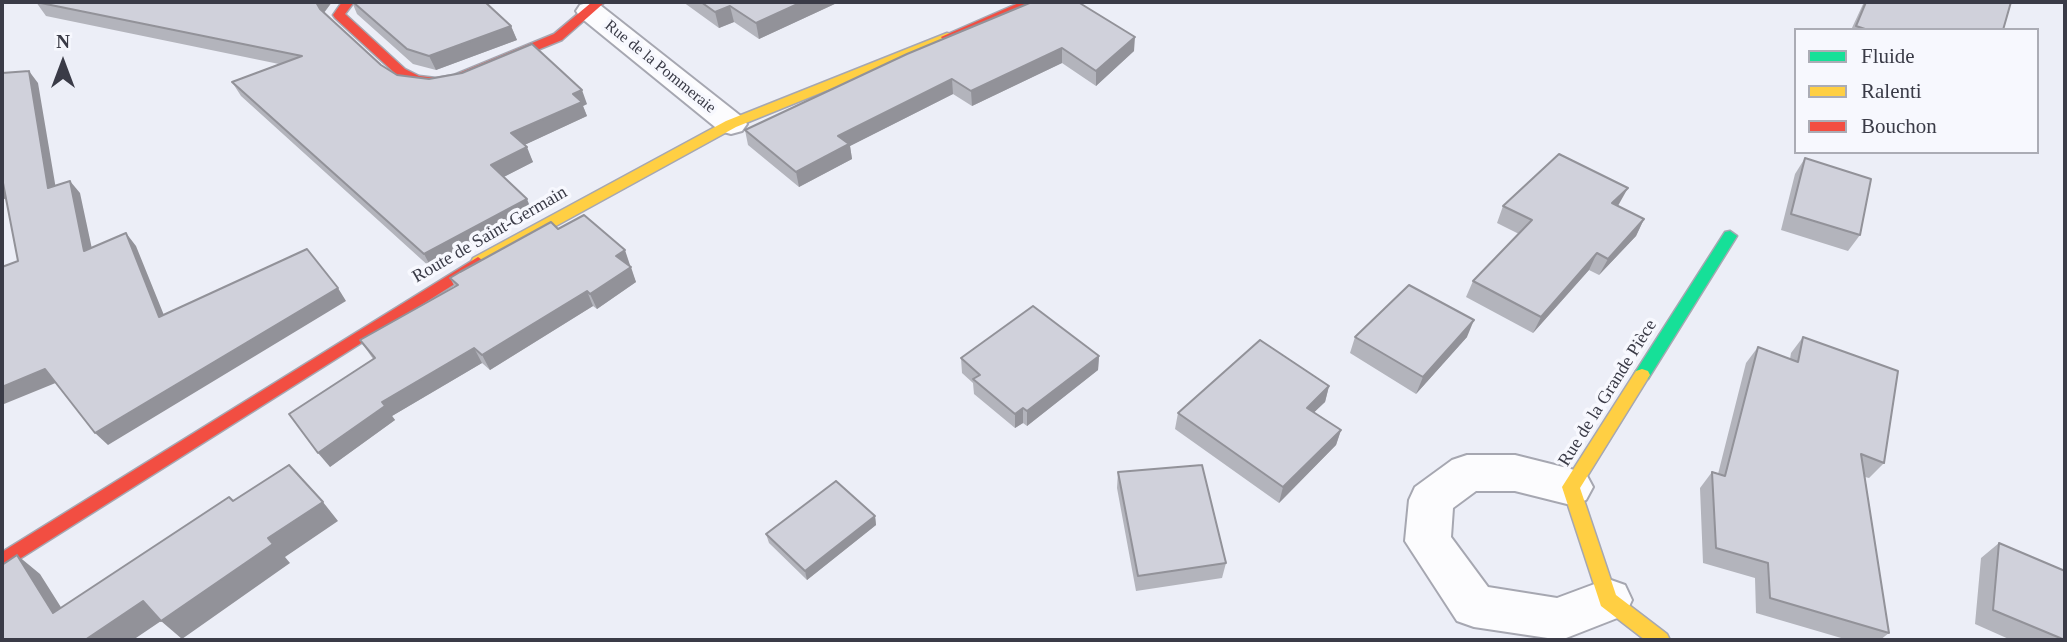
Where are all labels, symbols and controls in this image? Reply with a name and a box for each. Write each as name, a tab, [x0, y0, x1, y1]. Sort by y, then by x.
street label: Rue de la Pommeraie	[601, 16, 719, 118]
north arrow	[28, 28, 98, 98]
legend	[1794, 28, 2039, 154]
text: N	[56, 31, 70, 52]
text: Fluide	[1861, 44, 1915, 68]
text: Ralenti	[1861, 79, 1922, 103]
text: Bouchon	[1861, 114, 1937, 138]
street label: Route de Saint-Germain	[409, 182, 571, 288]
street label: Rue de la Grande Pièce	[1554, 316, 1662, 470]

